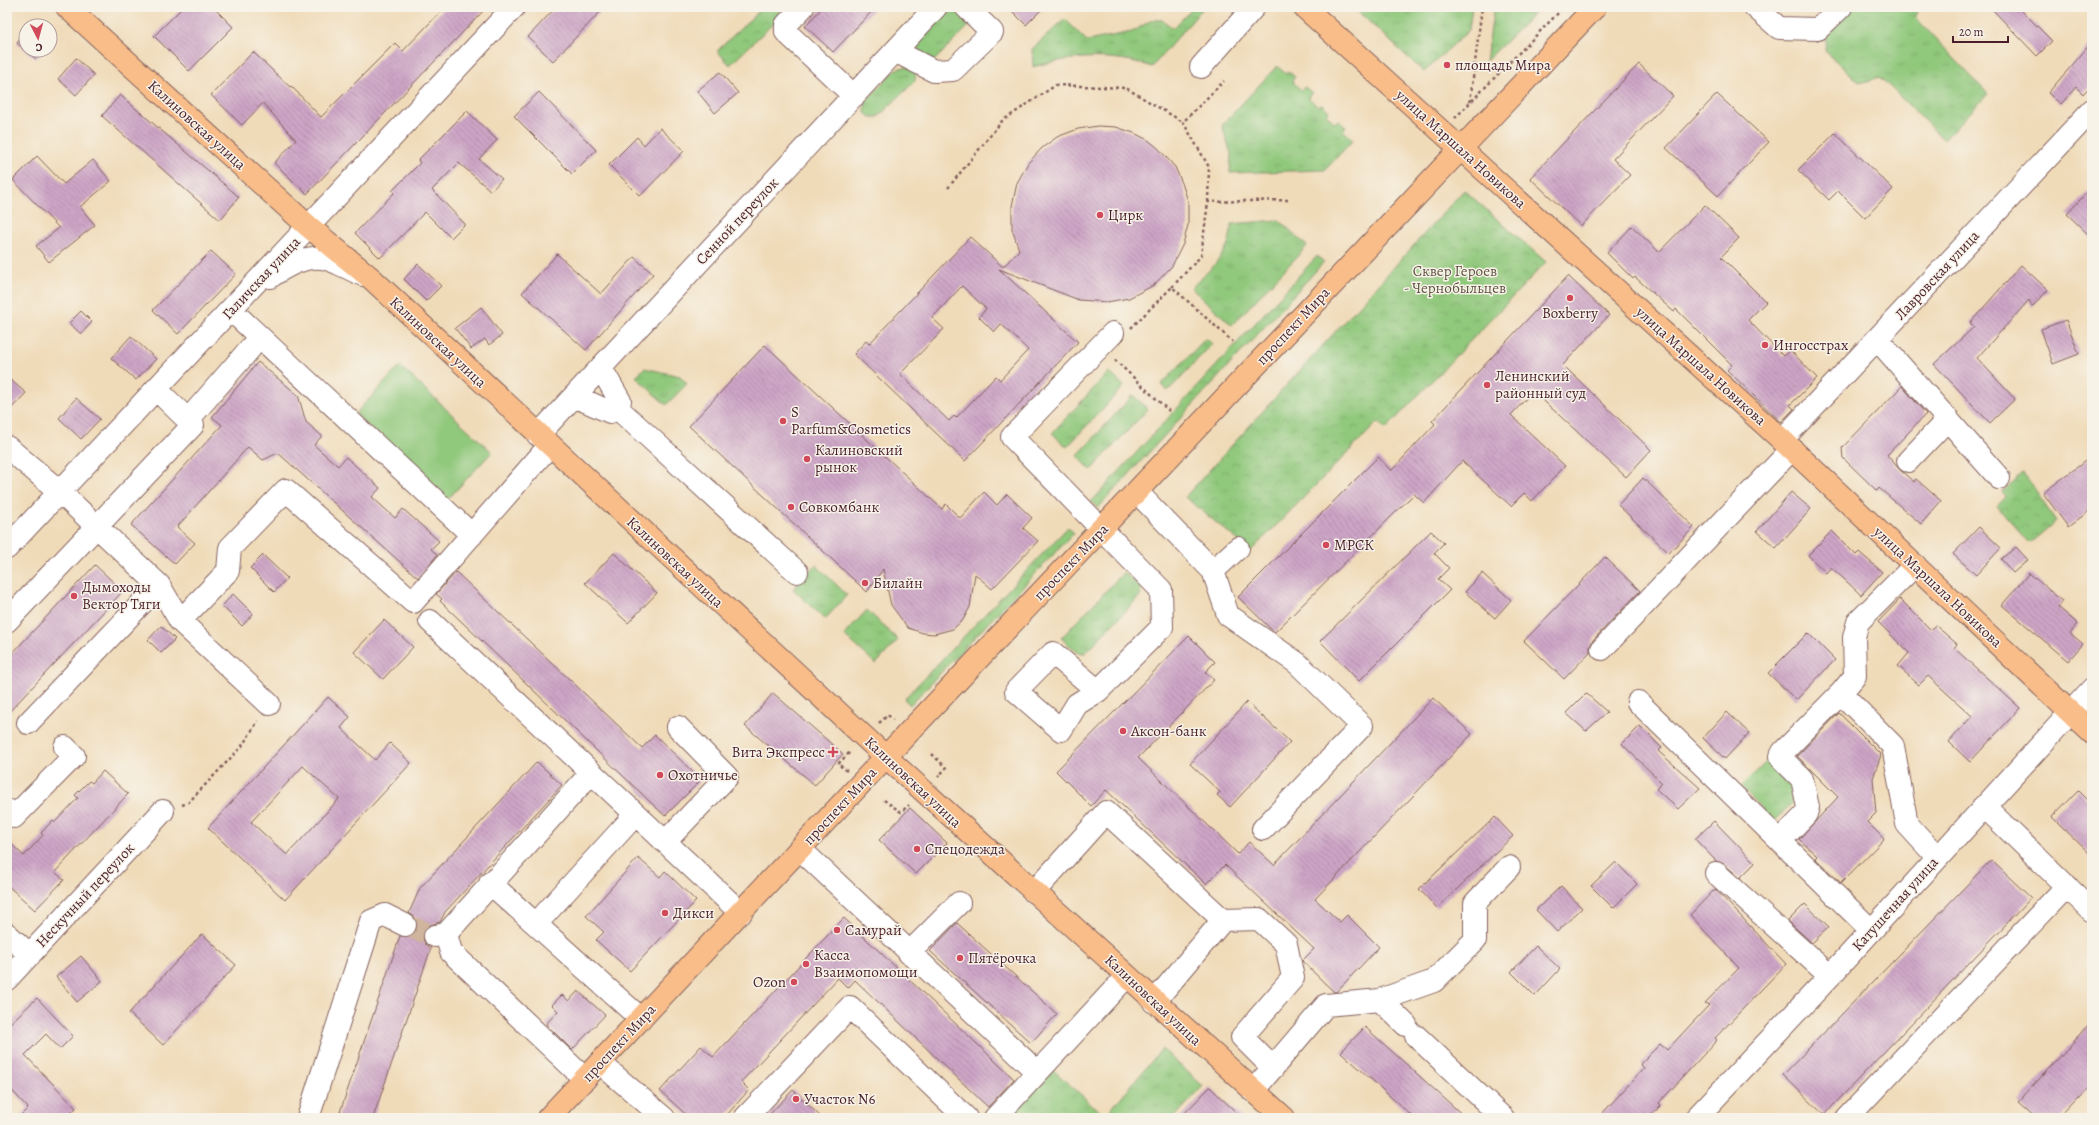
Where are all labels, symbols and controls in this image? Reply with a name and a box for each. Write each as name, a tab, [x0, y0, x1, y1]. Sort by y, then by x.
north arrow	[18, 18, 58, 58]
scale bar	[1953, 18, 2008, 44]
text: 20 m	[1959, 24, 1983, 40]
text: С	[35, 40, 43, 55]
place label: площадь Мира	[1455, 55, 1551, 75]
marker: площадь Мира	[1442, 60, 1452, 70]
street label: Калиновская улица	[144, 76, 250, 174]
street label: улица Маршала Новикова	[1391, 84, 1530, 213]
street label: Сенной переулок	[691, 173, 783, 269]
place label: Цирк	[1108, 205, 1143, 225]
marker: Цирк	[1095, 210, 1105, 220]
street label: Лавровская улица	[1890, 226, 1984, 324]
street label: Галичская улица	[217, 232, 305, 324]
park label: Сквер Героев - Чернобыльцев	[1404, 261, 1506, 298]
street label: проспект Мира	[1252, 283, 1334, 369]
street label: Калиновская улица	[385, 292, 491, 392]
marker: Boxberry	[1565, 293, 1575, 303]
street label: улица Маршала Новикова	[1631, 301, 1770, 430]
place label: Boxberry	[1542, 303, 1598, 323]
place label: Ингосстрах	[1773, 335, 1849, 355]
marker: Ингосстрах	[1760, 340, 1770, 350]
place label: Ленинский районный суд	[1495, 366, 1586, 403]
marker: Ленинский районный суд	[1482, 380, 1492, 390]
place label: S Parfum&Cosmetics	[791, 402, 911, 439]
marker: S Parfum&Cosmetics	[778, 416, 788, 426]
place label: Калиновский рынок	[815, 440, 903, 477]
marker: Калиновский рынок	[802, 454, 812, 464]
place label: Совкомбанк	[799, 497, 879, 517]
marker: Совкомбанк	[786, 502, 796, 512]
street label: Калиновская улица	[622, 512, 728, 612]
street label: проспект Мира	[1029, 519, 1113, 605]
street label: улица Маршала Новикова	[1869, 521, 2007, 652]
place label: МРСК	[1334, 535, 1374, 555]
marker: МРСК	[1321, 540, 1331, 550]
place label: Билайн	[873, 573, 923, 593]
place label: Дымоходы Вектор Тяги	[82, 577, 161, 614]
marker: Билайн	[860, 578, 870, 588]
marker: Дымоходы Вектор Тяги	[69, 591, 79, 601]
place label: Аксон-банк	[1130, 721, 1207, 741]
marker: Аксон-банк	[1118, 726, 1128, 736]
street label: Калиновская улица	[860, 732, 966, 832]
place label: Вита Экспресс	[732, 742, 825, 762]
marker: Вита Экспресс	[828, 747, 838, 757]
street label: проспект Мира	[799, 763, 881, 849]
place label: Охотничье	[668, 765, 738, 785]
marker: Охотничье	[655, 770, 665, 780]
street label: Нескучный переулок	[31, 838, 139, 952]
place label: Спецодежда	[925, 839, 1005, 859]
marker: Спецодежда	[912, 844, 922, 854]
street label: Катушечная улица	[1847, 853, 1943, 955]
place label: Дикси	[673, 903, 714, 923]
marker: Дикси	[660, 908, 670, 918]
place label: Самурай	[845, 920, 902, 940]
marker: Самурай	[832, 925, 842, 935]
place label: Касса Взаимопомощи	[814, 945, 918, 982]
place label: Пятёрочка	[968, 948, 1037, 968]
street label: Калиновская улица	[1100, 950, 1206, 1050]
marker: Пятёрочка	[955, 953, 965, 963]
marker: Касса Взаимопомощи	[801, 959, 811, 969]
place label: Ozon	[753, 972, 786, 992]
marker: Ozon	[789, 977, 799, 987]
street label: проспект Мира	[578, 1000, 660, 1086]
place label: Участок N6	[804, 1089, 875, 1109]
marker: Участок N6	[791, 1094, 801, 1104]

